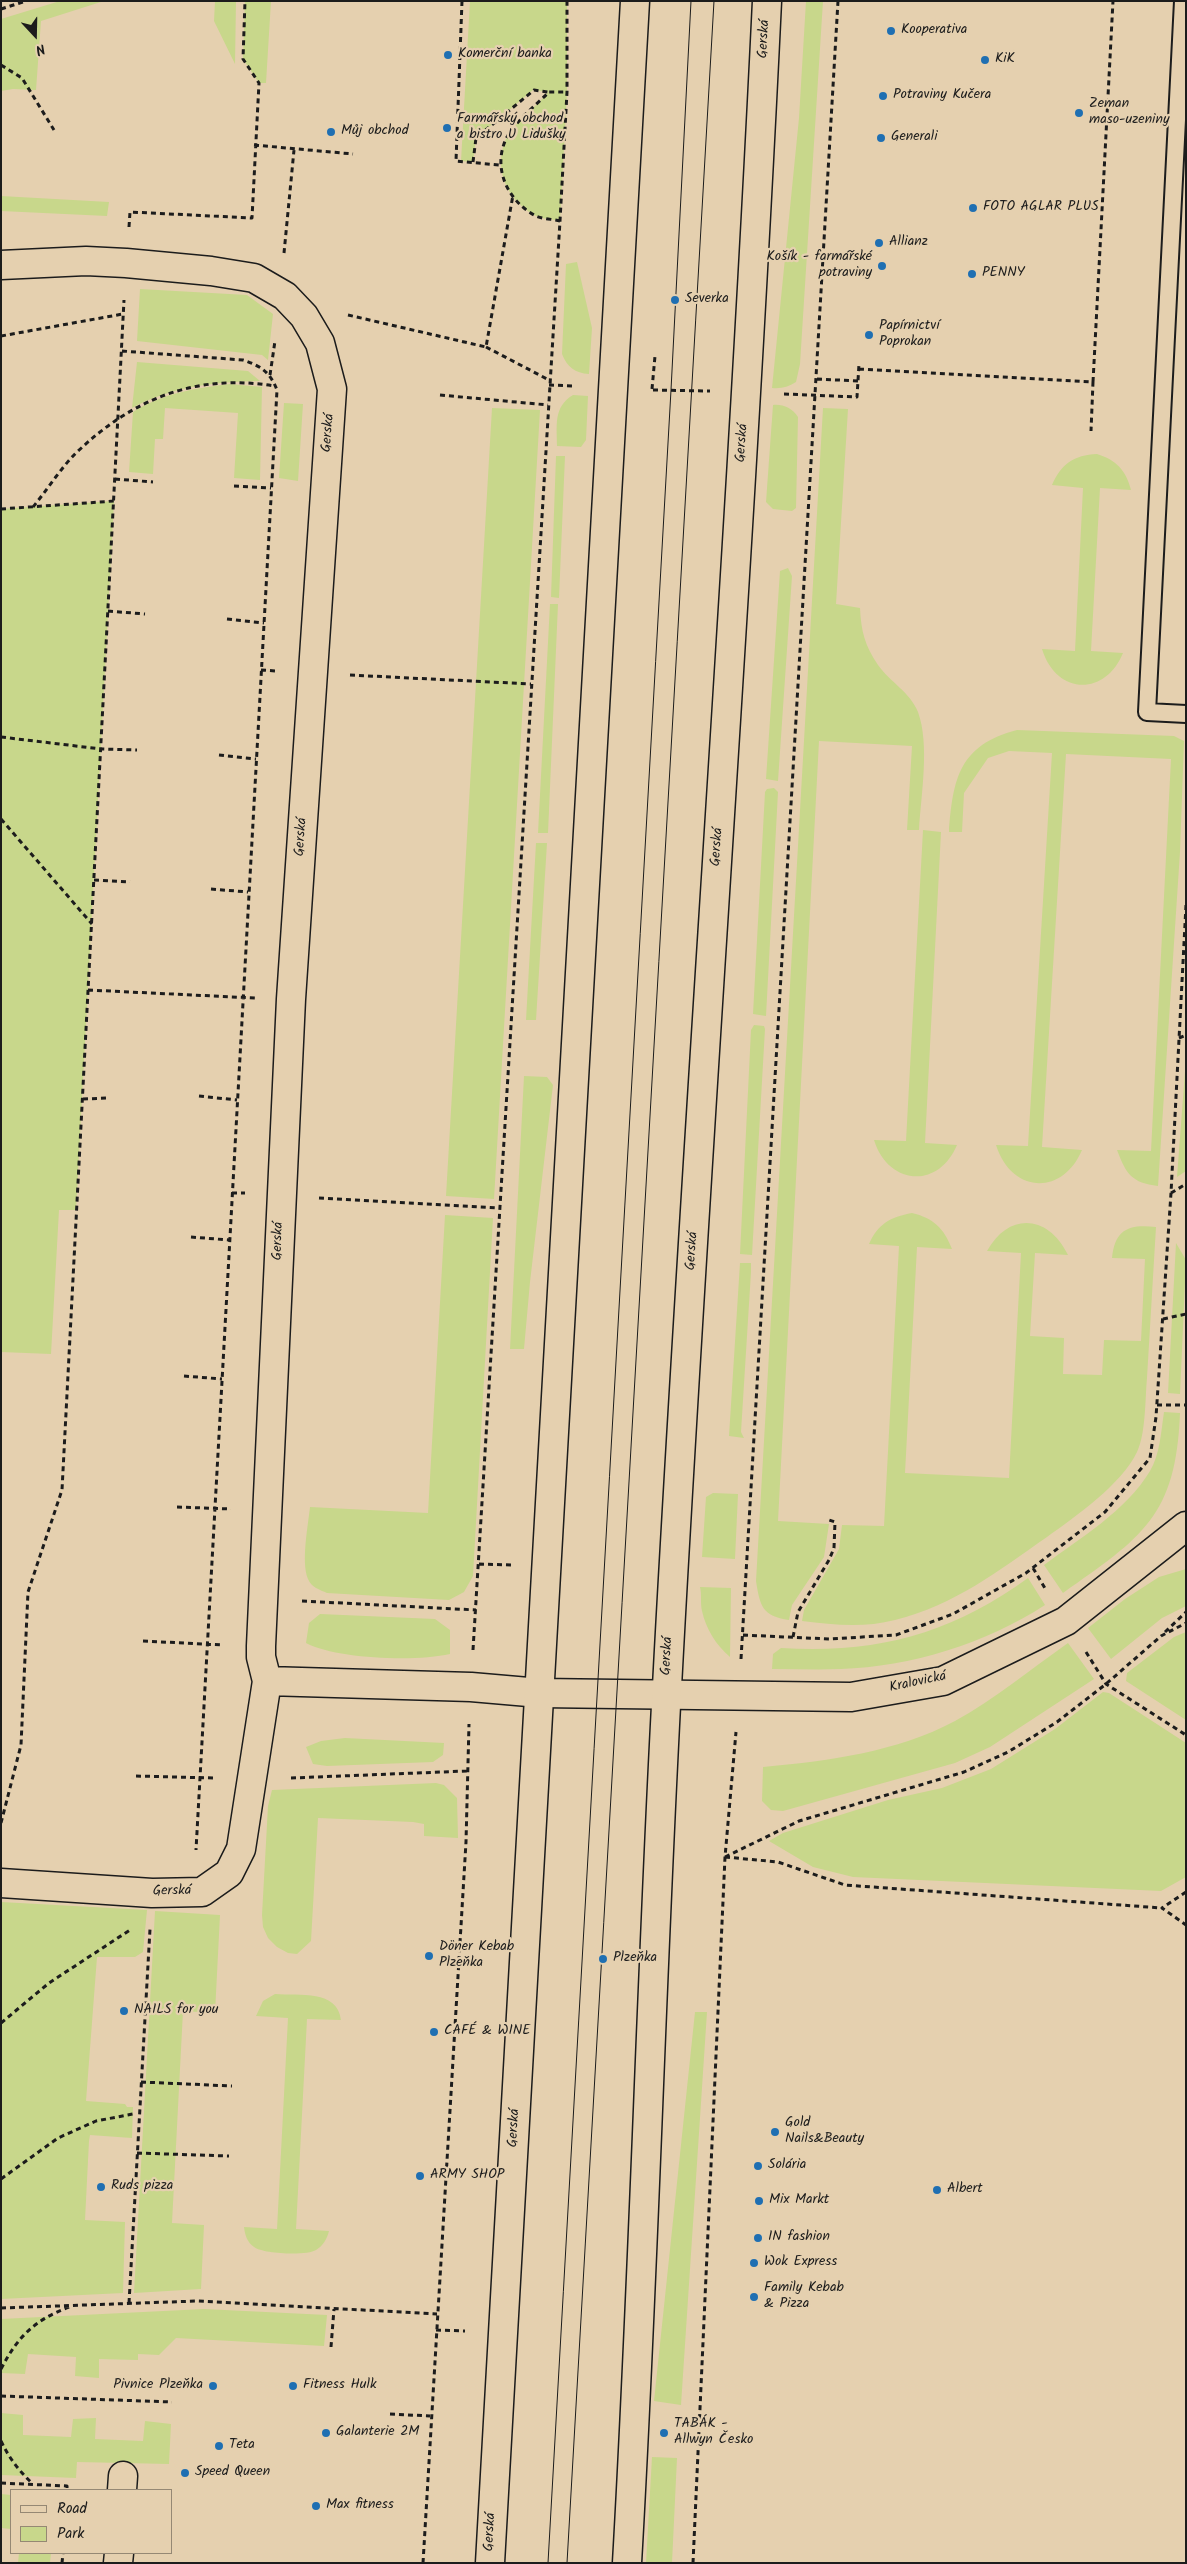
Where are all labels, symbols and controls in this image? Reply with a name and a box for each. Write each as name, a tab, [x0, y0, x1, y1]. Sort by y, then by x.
north arrow	[10, 10, 60, 60]
street label: Gerská	[756, 19, 774, 59]
place label: Kooperativa	[901, 23, 967, 39]
marker: Kooperativa	[885, 25, 897, 37]
text: N	[32, 37, 48, 61]
place label: Komerční banka	[458, 47, 552, 63]
marker: Komerční banka	[442, 49, 454, 61]
place label: KiK	[995, 52, 1015, 68]
marker: KiK	[979, 54, 991, 66]
place label: Potraviny Kučera	[893, 88, 991, 104]
marker: Potraviny Kučera	[877, 90, 889, 102]
place label: Zeman maso-uzeniny	[1089, 97, 1169, 130]
marker: Zeman maso-uzeniny	[1073, 107, 1085, 119]
place label: Farmářský obchod a bistro U Lidušky	[457, 112, 566, 144]
marker: Farmářský obchod a bistro U Lidušky	[441, 122, 453, 134]
place label: Můj obchod	[341, 124, 409, 140]
marker: Můj obchod	[325, 126, 337, 138]
place label: Generali	[891, 130, 938, 146]
marker: Generali	[875, 132, 887, 144]
place label: FOTO AGLAR PLUS	[983, 200, 1099, 216]
marker: FOTO AGLAR PLUS	[967, 202, 979, 214]
place label: Allianz	[889, 235, 928, 251]
marker: Allianz	[873, 237, 885, 249]
place label: Košík - farmářské potraviny	[767, 250, 872, 282]
marker: Košík - farmářské potraviny	[876, 260, 888, 272]
place label: PENNY	[982, 266, 1025, 282]
marker: PENNY	[966, 268, 978, 280]
place label: Severka	[685, 292, 729, 308]
marker: Severka	[669, 294, 681, 306]
place label: Papírnictví Poprokan	[879, 319, 940, 352]
marker: Papírnictví Poprokan	[863, 329, 875, 341]
street label: Gerská	[319, 413, 339, 453]
street label: Gerská	[733, 423, 753, 463]
street label: Gerská	[292, 817, 312, 857]
street label: Gerská	[708, 827, 728, 867]
street label: Gerská	[270, 1221, 288, 1261]
street label: Gerská	[683, 1231, 703, 1271]
street label: Gerská	[659, 1636, 677, 1676]
street label: Kralovická	[888, 1669, 948, 1697]
street label: Gerská	[153, 1883, 191, 1901]
place label: Döner Kebab Plzeňka	[439, 1940, 514, 1972]
marker: Döner Kebab Plzeňka	[423, 1950, 435, 1962]
place label: Plzeňka	[613, 1951, 657, 1967]
marker: Plzeňka	[597, 1953, 609, 1965]
place label: NAILS for you	[134, 2003, 219, 2019]
marker: NAILS for you	[118, 2005, 130, 2017]
place label: CAFÉ & WINE	[444, 2024, 530, 2040]
marker: CAFÉ & WINE	[428, 2026, 440, 2038]
street label: Gerská	[506, 2108, 524, 2148]
place label: Gold Nails&Beauty	[785, 2116, 864, 2148]
marker: Gold Nails&Beauty	[769, 2126, 781, 2138]
place label: Solária	[768, 2158, 806, 2174]
marker: Solária	[752, 2160, 764, 2172]
place label: ARMY SHOP	[430, 2168, 504, 2184]
marker: ARMY SHOP	[414, 2170, 426, 2182]
place label: Ruds pizza	[111, 2179, 173, 2195]
marker: Ruds pizza	[95, 2181, 107, 2193]
place label: Albert	[947, 2182, 983, 2198]
marker: Albert	[931, 2184, 943, 2196]
place label: Mix Markt	[769, 2193, 829, 2209]
marker: Mix Markt	[753, 2195, 765, 2207]
place label: IN fashion	[768, 2230, 830, 2246]
marker: IN fashion	[752, 2232, 764, 2244]
place label: Wok Express	[764, 2255, 837, 2271]
marker: Wok Express	[748, 2257, 760, 2269]
place label: Family Kebab & Pizza	[764, 2281, 844, 2314]
marker: Family Kebab & Pizza	[748, 2291, 760, 2303]
place label: Pivnice Plzeňka	[113, 2378, 203, 2394]
place label: Fitness Hulk	[303, 2378, 376, 2394]
marker: Pivnice Plzeňka	[207, 2380, 219, 2392]
marker: Fitness Hulk	[287, 2380, 299, 2392]
place label: TABÁK - Allwyn Česko	[674, 2417, 753, 2450]
place label: Galanterie 2M	[336, 2425, 419, 2441]
marker: Galanterie 2M	[320, 2427, 332, 2439]
marker: TABÁK - Allwyn Česko	[658, 2427, 670, 2439]
place label: Teta	[229, 2438, 255, 2454]
marker: Teta	[213, 2440, 225, 2452]
place label: Speed Queen	[195, 2465, 270, 2481]
marker: Speed Queen	[179, 2467, 191, 2479]
legend	[10, 2489, 172, 2554]
text: Road	[57, 2497, 87, 2521]
place label: Max fitness	[326, 2498, 394, 2514]
marker: Max fitness	[310, 2500, 322, 2512]
street label: Gerská	[482, 2512, 500, 2552]
text: Park	[57, 2522, 84, 2546]

